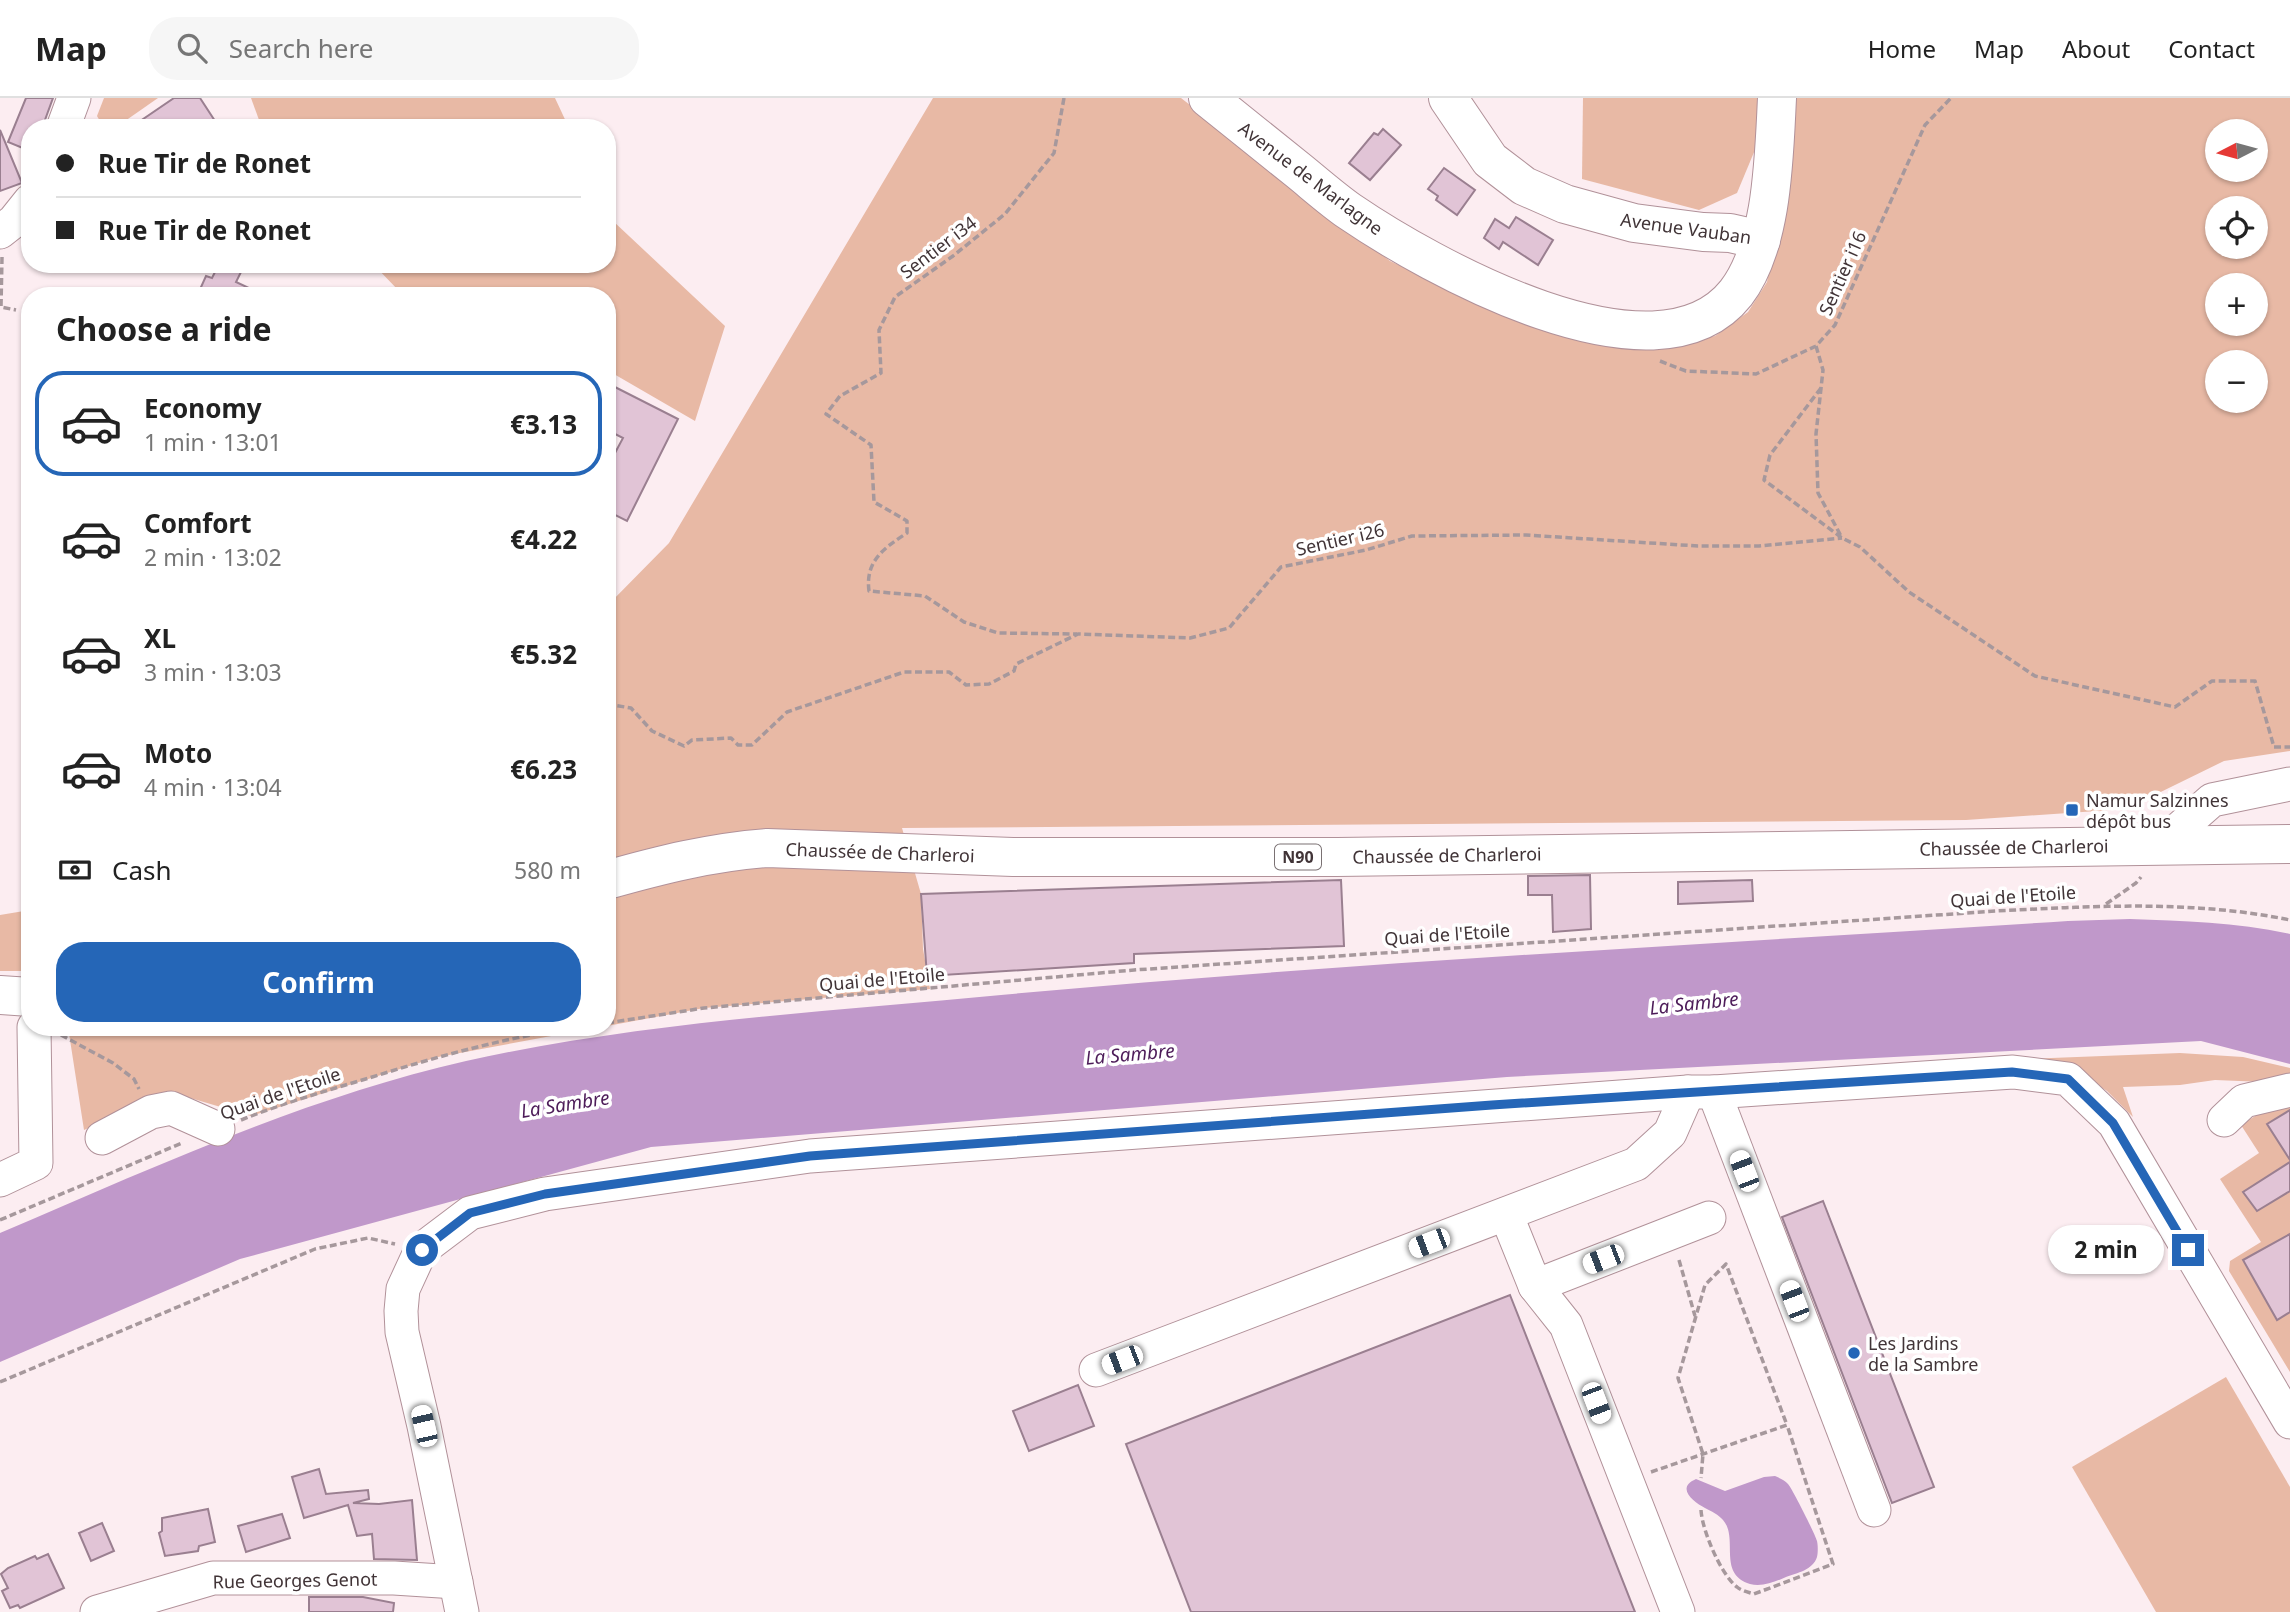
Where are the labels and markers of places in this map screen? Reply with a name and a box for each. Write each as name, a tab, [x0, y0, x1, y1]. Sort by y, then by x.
place label: Namur Salzinnes dépôt bus	[2086, 788, 2229, 833]
marker: Namur Salzinnes dépôt bus	[2064, 802, 2080, 818]
place label: Les Jardins de la Sambre	[1868, 1331, 1978, 1376]
marker: Les Jardins de la Sambre	[1846, 1345, 1862, 1361]

